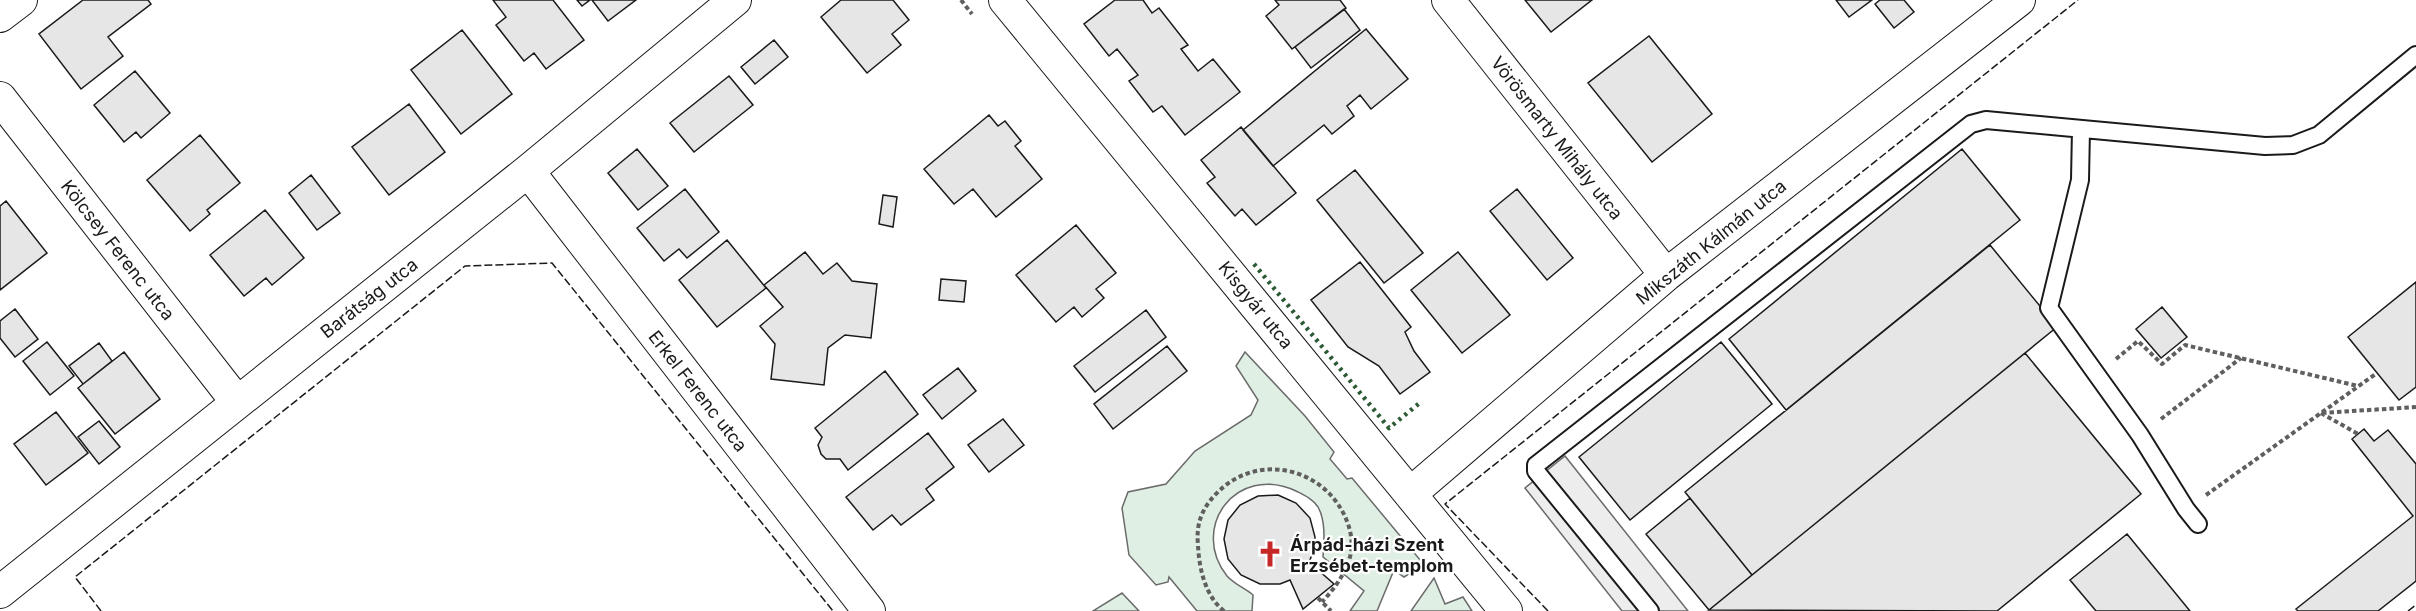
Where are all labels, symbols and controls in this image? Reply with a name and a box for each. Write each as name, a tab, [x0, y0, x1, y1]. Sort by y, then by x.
street label: Vörösmarty Mihály utca	[1487, 52, 1627, 224]
street label: Mikszáth Kálmán utca	[1632, 175, 1790, 309]
street label: Kölcsey Ferenc utca	[57, 176, 179, 324]
street label: Barátság utca	[316, 254, 422, 342]
street label: Kisgyár utca	[1214, 257, 1298, 353]
street label: Erkel Ferenc utca	[644, 326, 752, 456]
place label: Árpád-házi Szent Erzsébet-templom	[1290, 534, 1453, 576]
church icon: Árpád-házi Szent Erzsébet-templom	[1255, 539, 1285, 569]

